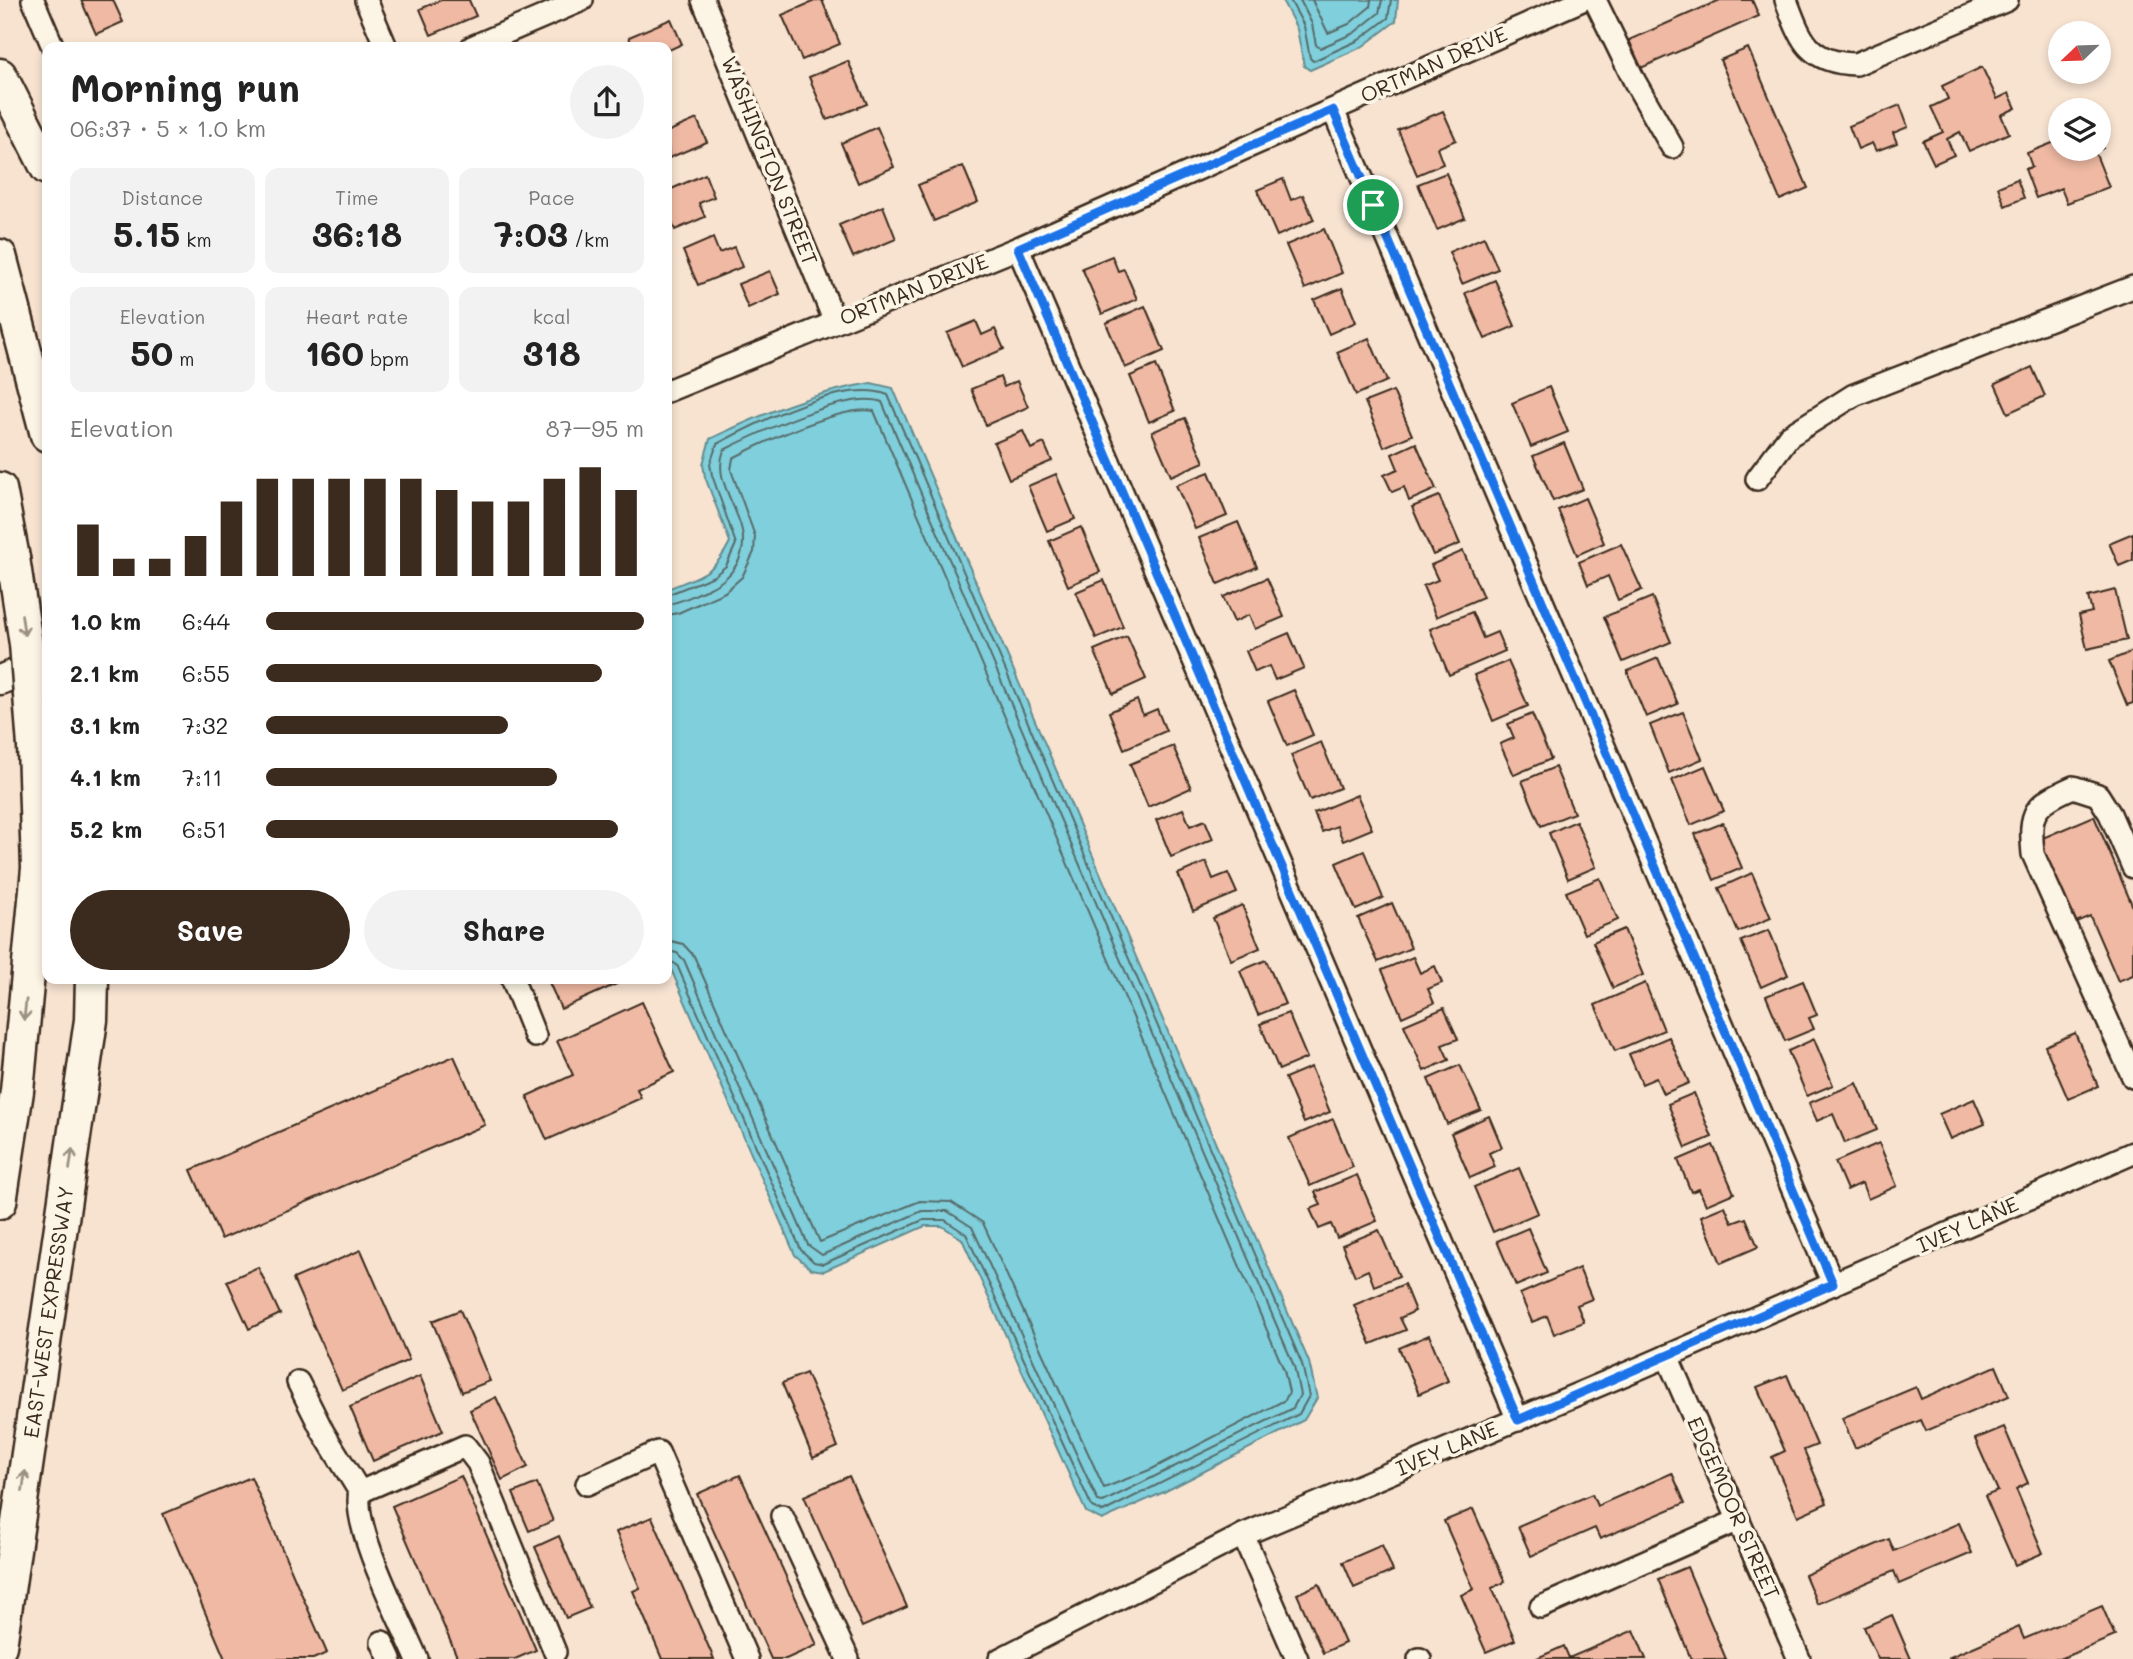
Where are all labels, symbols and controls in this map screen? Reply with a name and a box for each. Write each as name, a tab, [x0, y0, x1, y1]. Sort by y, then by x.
street label: ORTMAN DRIVE	[1356, 19, 1511, 108]
north arrow	[2048, 21, 2110, 84]
map controls	[2048, 21, 2111, 161]
street label: WASHINGTON STREET	[716, 52, 825, 269]
text: Morning run	[70, 62, 300, 112]
button: share	[570, 65, 644, 139]
button: layers	[2048, 98, 2111, 161]
text: 06:37 · 5 × 1.0 km	[70, 113, 266, 143]
pin	[1343, 175, 1403, 235]
text: Distance	[121, 185, 203, 210]
text: Time	[335, 185, 379, 210]
text: Pace	[528, 185, 575, 210]
icon: arrive	[1354, 186, 1392, 224]
text: 5.15	[113, 210, 180, 256]
text: 36:18	[312, 210, 402, 256]
text: 7:03	[494, 210, 568, 256]
text: km	[180, 227, 212, 252]
text: /km	[568, 227, 609, 252]
street label: ORTMAN DRIVE	[835, 247, 992, 331]
text: Elevation	[120, 304, 205, 329]
text: Heart rate	[306, 304, 408, 329]
text: kcal	[533, 304, 571, 329]
text: 50	[130, 329, 173, 375]
text: 160	[305, 329, 364, 375]
text: 318	[523, 329, 581, 375]
text: m	[173, 346, 194, 371]
text: bpm	[364, 346, 409, 371]
text: Elevation	[70, 413, 173, 443]
text: 87–95 m	[546, 413, 644, 443]
text: 1.0 km	[70, 606, 141, 636]
text: 6:44	[182, 606, 230, 636]
one-way arrow	[17, 613, 30, 636]
text: 2.1 km	[70, 658, 139, 688]
text: 6:55	[182, 658, 230, 688]
text: 3.1 km	[70, 710, 140, 740]
text: 7:32	[182, 710, 228, 740]
text: 4.1 km	[70, 762, 141, 792]
text: 7:11	[182, 762, 222, 792]
text: 5.2 km	[70, 814, 142, 844]
text: 6:51	[182, 814, 227, 844]
button: Save	[70, 890, 350, 970]
button: Share	[364, 890, 644, 970]
one-way arrow	[18, 998, 31, 1021]
one-way arrow	[65, 1148, 78, 1171]
street label: EAST-WEST EXPRESSWAY	[16, 1184, 79, 1440]
street label: IVEY LANE	[1912, 1189, 2022, 1258]
street label: EDGEMOOR STREET	[1682, 1412, 1787, 1603]
street label: IVEY LANE	[1391, 1414, 1502, 1481]
one-way arrow	[18, 1470, 31, 1493]

